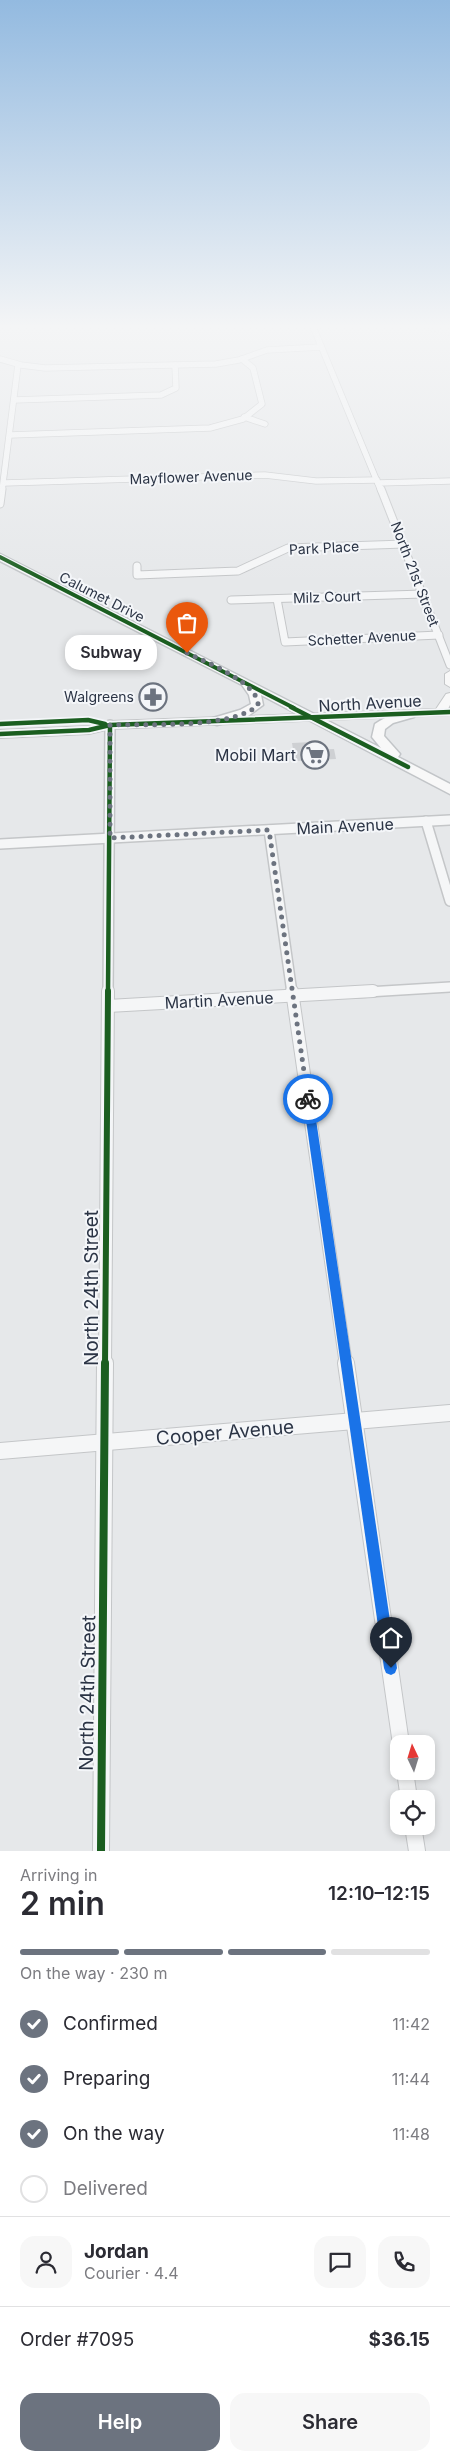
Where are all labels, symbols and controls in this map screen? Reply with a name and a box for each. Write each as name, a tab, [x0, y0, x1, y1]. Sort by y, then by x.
street label: Mayflower Avenue	[129, 466, 253, 487]
street label: North 21st Street	[388, 519, 443, 629]
street label: Park Place	[288, 537, 360, 558]
street label: Calumet Drive	[57, 568, 148, 625]
street label: Milz Court	[293, 587, 362, 606]
pin	[166, 602, 208, 653]
icon: bag	[173, 609, 201, 637]
street label: Schetter Avenue	[307, 626, 417, 649]
callout: Subway	[64, 636, 157, 670]
text: Subway	[80, 642, 142, 662]
pharmacy icon: Walgreens	[138, 682, 168, 712]
place label: Walgreens	[64, 688, 134, 705]
street label: North Avenue	[318, 690, 422, 716]
supermarket icon: Mobil Mart	[300, 740, 330, 770]
place label: Mobil Mart	[215, 745, 296, 765]
street label: Main Avenue	[296, 813, 394, 839]
street label: Martin Avenue	[164, 987, 274, 1013]
courier	[283, 1074, 333, 1124]
icon: bike	[294, 1085, 322, 1113]
street label: North 24th Street	[80, 1210, 103, 1366]
street label: Cooper Avenue	[155, 1415, 295, 1450]
street label: North 24th Street	[75, 1615, 100, 1771]
pin	[370, 1617, 412, 1668]
icon: home	[377, 1624, 405, 1652]
north arrow	[390, 1735, 435, 1780]
map controls	[390, 1735, 435, 1835]
button: locate	[390, 1790, 435, 1835]
text: Arriving in	[20, 1865, 97, 1885]
text: 12:10–12:15	[328, 1882, 430, 1905]
text: 2 min	[20, 1884, 105, 1923]
text: On the way · 230 m	[20, 1963, 167, 1983]
icon: check	[20, 2010, 48, 2038]
text: Confirmed	[63, 2012, 158, 2035]
text: 11:42	[392, 2014, 430, 2034]
icon: check	[20, 2065, 48, 2093]
text: Preparing	[63, 2067, 150, 2090]
text: 11:44	[392, 2069, 430, 2089]
icon: check	[20, 2120, 48, 2148]
text: On the way	[63, 2122, 165, 2145]
text: 11:48	[392, 2124, 430, 2144]
text: Delivered	[63, 2177, 148, 2200]
button: person	[20, 2236, 72, 2288]
button: chat	[314, 2236, 366, 2288]
button: phone	[378, 2236, 430, 2288]
text: Jordan	[84, 2240, 149, 2263]
text: Courier · 4.4	[84, 2263, 179, 2283]
text: Order #7095	[20, 2328, 134, 2351]
text: $36.15	[369, 2328, 430, 2351]
button: Help	[20, 2393, 220, 2451]
button: Share	[230, 2393, 430, 2451]

